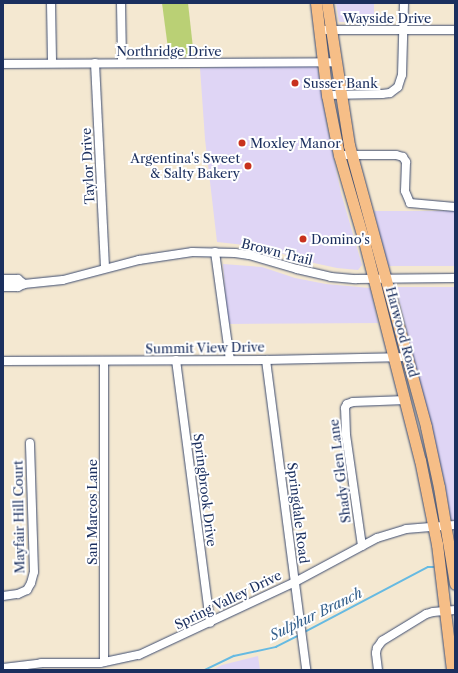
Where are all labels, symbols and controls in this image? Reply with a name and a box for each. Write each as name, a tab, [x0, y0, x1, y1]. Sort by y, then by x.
street label: Wayside Drive	[343, 10, 431, 26]
street label: Northridge Drive	[116, 43, 222, 59]
place label: Susser Bank	[303, 75, 378, 91]
marker: Susser Bank	[290, 78, 300, 88]
street label: Taylor Drive	[78, 127, 98, 205]
place label: Moxley Manor	[250, 135, 341, 151]
marker: Moxley Manor	[237, 138, 247, 148]
place label: Argentina's Sweet & Salty Bakery	[130, 151, 240, 182]
marker: Argentina's Sweet & Salty Bakery	[243, 161, 253, 171]
place label: Domino's	[311, 231, 370, 247]
marker: Domino's	[298, 234, 308, 244]
street label: Brown Trail	[240, 236, 314, 268]
street label: Harwood Road	[382, 285, 422, 379]
street label: Summit View Drive	[145, 339, 265, 357]
street label: Shady Glen Lane	[326, 418, 354, 524]
street label: Springbrook Drive	[190, 432, 220, 548]
street label: San Marcos Lane	[84, 459, 100, 565]
street label: Mayfair Hill Court	[10, 460, 28, 574]
street label: Springdale Road	[284, 462, 312, 564]
street label: Spring Valley Drive	[172, 567, 284, 633]
water label: Sulphur Branch	[267, 584, 365, 644]

